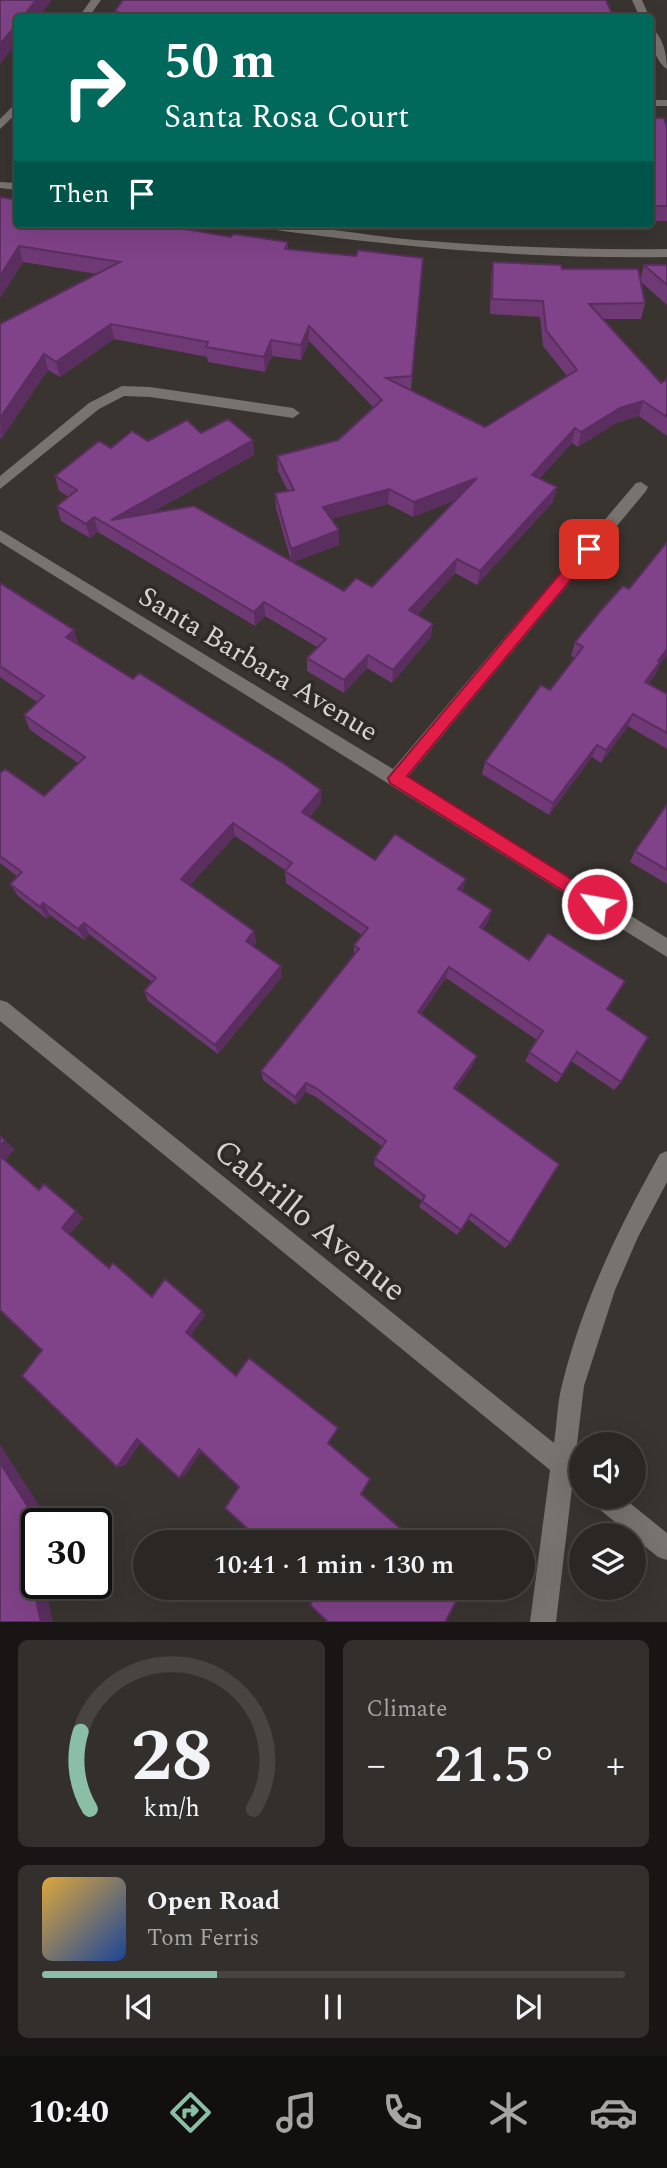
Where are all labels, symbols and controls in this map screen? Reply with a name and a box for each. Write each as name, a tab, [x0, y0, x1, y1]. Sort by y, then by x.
text: 50 m	[164, 25, 275, 100]
icon: right	[49, 42, 140, 133]
text: Santa Rosa Court	[164, 93, 409, 142]
text: Then	[49, 174, 109, 214]
icon: arrive	[123, 175, 161, 213]
pin	[559, 519, 619, 579]
icon: arrive	[570, 530, 608, 568]
street label: Santa Barbara Avenue	[130, 575, 386, 753]
position arrow	[560, 867, 634, 941]
street label: Cabrillo Avenue	[202, 1127, 417, 1314]
map controls	[569, 1432, 646, 1600]
button: sound	[569, 1432, 646, 1509]
speed limit sign: 30	[21, 1508, 112, 1599]
button: layers	[569, 1523, 646, 1600]
text: 10:41 · 1 min · 130 m	[214, 1545, 454, 1585]
text: Climate	[367, 1692, 447, 1727]
text: 28	[130, 1703, 212, 1814]
text: 21.5°	[434, 1726, 557, 1805]
text: −	[367, 1737, 386, 1795]
text: +	[606, 1737, 625, 1795]
text: km/h	[143, 1790, 199, 1828]
text: Open Road	[147, 1881, 280, 1921]
text: Tom Ferris	[147, 1921, 259, 1956]
icon: previous	[120, 1988, 158, 2026]
icon: pause	[314, 1988, 352, 2026]
icon: next	[509, 1988, 547, 2026]
text: 10:40	[28, 2088, 109, 2137]
icon: directions	[166, 2088, 215, 2137]
icon: music	[272, 2088, 321, 2137]
icon: phone	[378, 2088, 427, 2137]
icon: climate	[484, 2088, 533, 2137]
icon: car	[589, 2088, 638, 2137]

